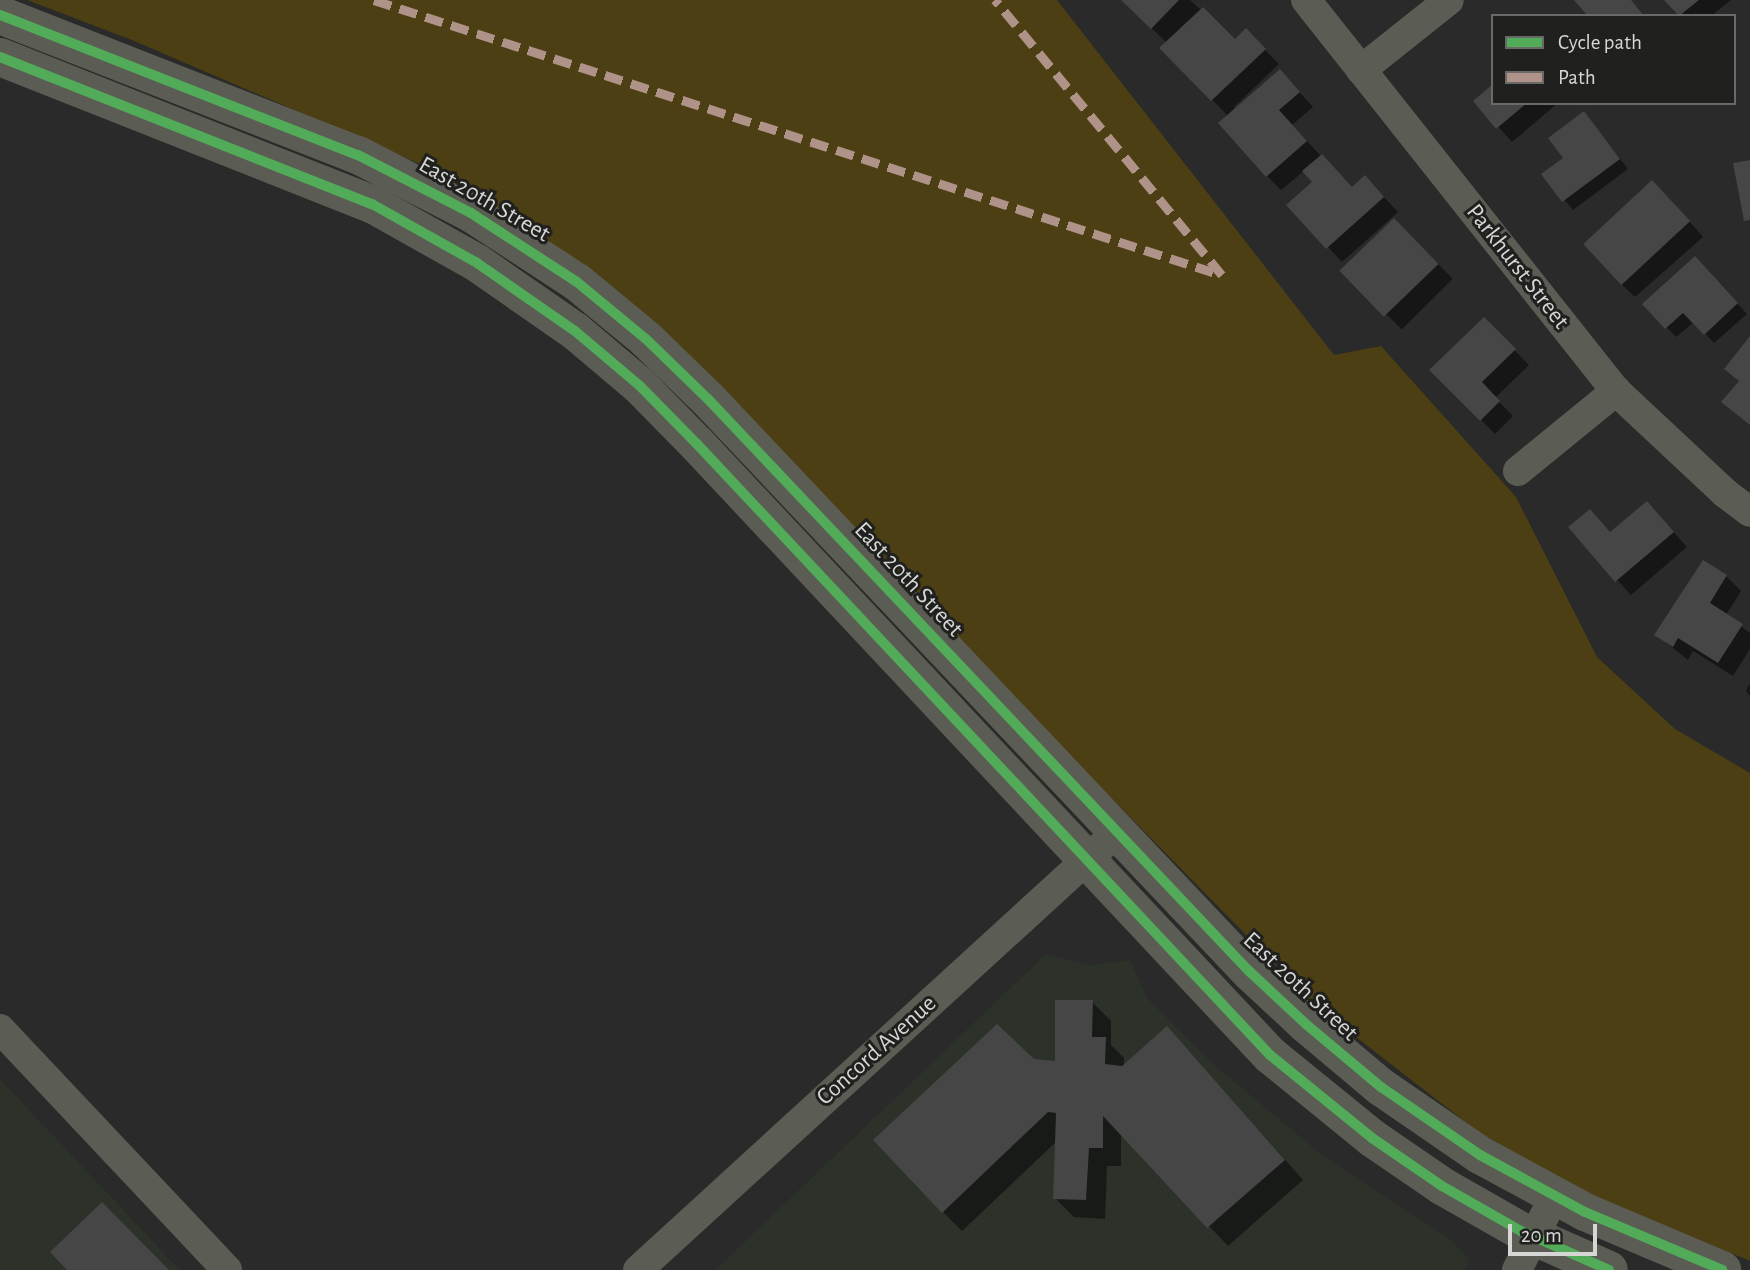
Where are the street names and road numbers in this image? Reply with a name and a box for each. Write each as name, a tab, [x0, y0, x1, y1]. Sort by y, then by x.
street label: East 20th Street	[413, 151, 555, 249]
street label: Parkhurst Street	[1459, 199, 1575, 335]
street label: East 20th Street	[847, 516, 969, 644]
street label: East 20th Street	[1236, 926, 1364, 1048]
street label: Concord Avenue	[811, 990, 943, 1112]

